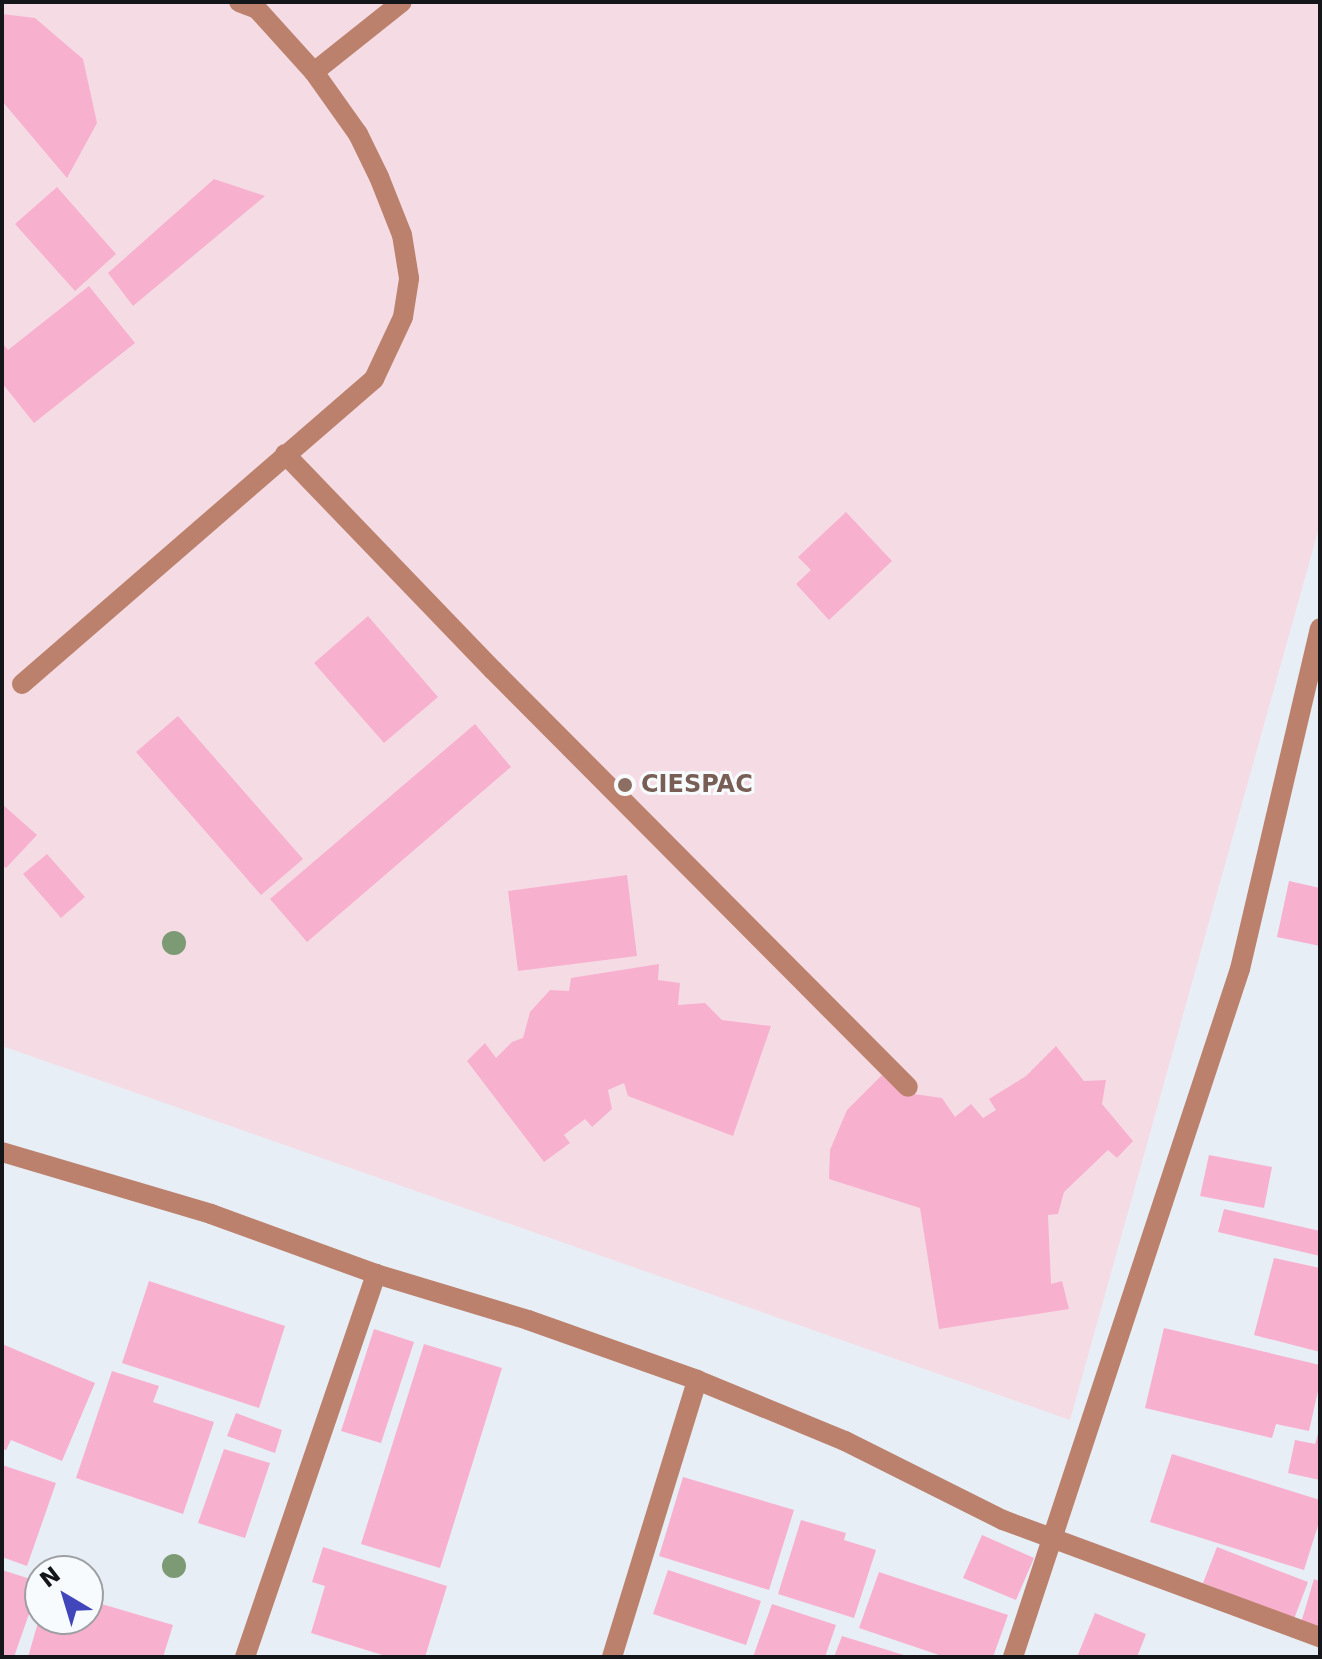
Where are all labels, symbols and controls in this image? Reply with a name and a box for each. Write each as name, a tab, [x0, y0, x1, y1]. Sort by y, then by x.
place label: CIESPAC	[641, 771, 753, 799]
marker: CIESPAC	[616, 776, 634, 794]
north arrow	[24, 1555, 104, 1635]
text: N	[35, 1562, 65, 1593]

